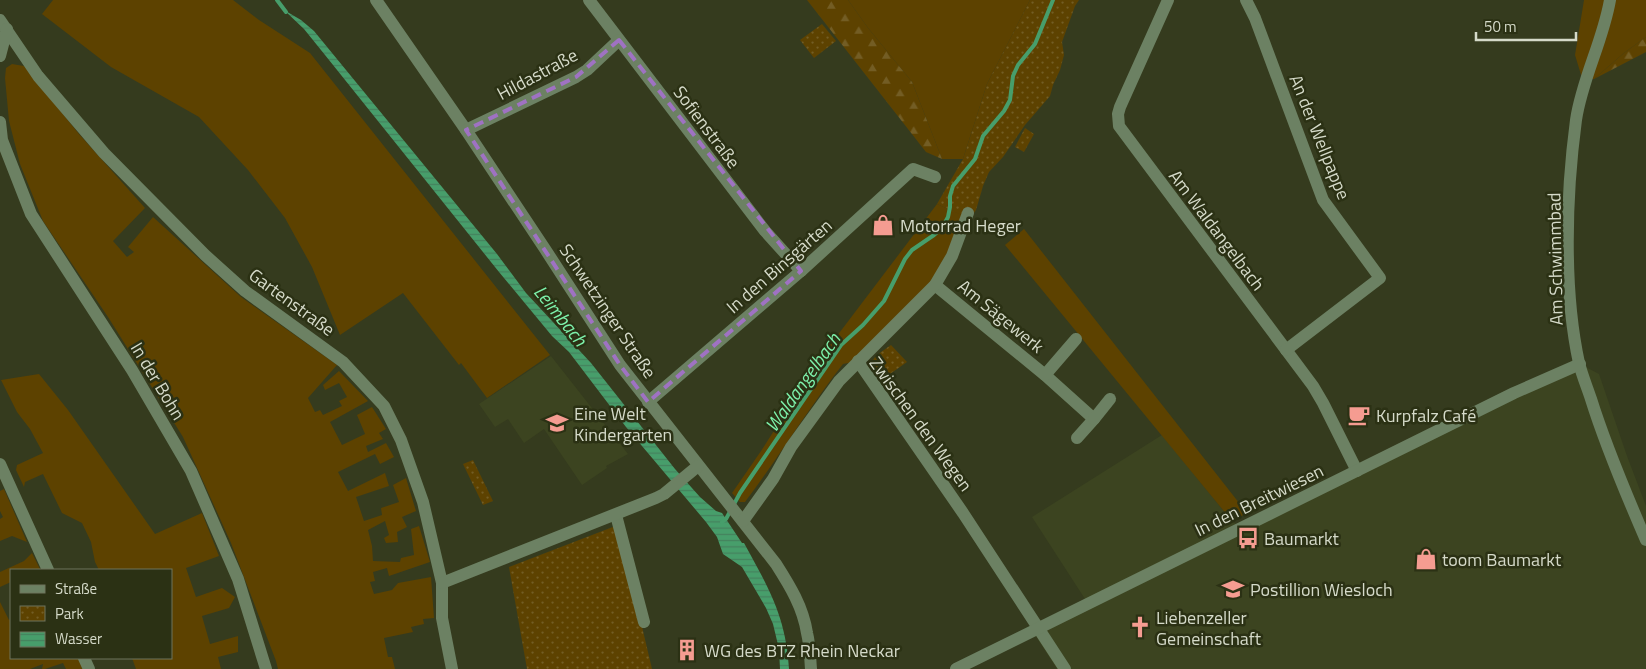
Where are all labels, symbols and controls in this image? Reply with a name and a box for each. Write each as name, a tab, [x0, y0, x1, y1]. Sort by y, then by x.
scale bar	[1476, 10, 1576, 42]
text: 50 m	[1484, 15, 1517, 38]
street label: Hildastraße	[492, 41, 582, 107]
street label: An der Wellpappe	[1283, 70, 1357, 204]
street label: Sofienstraße	[667, 80, 747, 174]
street label: Am Waldangelbach	[1162, 164, 1272, 296]
street label: Am Schwimmbad	[1540, 192, 1570, 326]
street label: In den Binsgärten	[720, 212, 838, 320]
shop icon: Motorrad Heger	[870, 212, 896, 238]
place label: Motorrad Heger	[900, 212, 1021, 239]
street label: Schwetzinger Straße	[553, 238, 663, 384]
street label: Gartenstraße	[243, 261, 341, 343]
street label: Am Sägewerk	[952, 273, 1050, 360]
water label: Leimbach	[527, 278, 595, 352]
water label: Waldangelbach	[757, 326, 847, 438]
street label: In der Bohn	[124, 337, 192, 425]
street label: Zwischen den Wegen	[863, 351, 979, 497]
place label: Eine Welt Kindergarten	[574, 400, 672, 448]
cafe icon: Kurpfalz Café	[1346, 402, 1372, 428]
place label: Kurpfalz Café	[1376, 402, 1476, 429]
school or university icon: Eine Welt Kindergarten	[544, 410, 570, 436]
street label: In den Breitwiesen	[1190, 457, 1328, 543]
bus stop icon: Baumarkt	[1235, 525, 1261, 551]
place label: Baumarkt	[1264, 525, 1340, 552]
shop icon: toom Baumarkt	[1413, 546, 1439, 572]
place label: toom Baumarkt	[1442, 546, 1562, 573]
legend	[10, 569, 172, 659]
school or university icon: Postillion Wiesloch	[1220, 576, 1246, 602]
place label: Postillion Wiesloch	[1250, 576, 1393, 603]
text: Straße	[55, 577, 97, 600]
text: Park	[55, 602, 84, 625]
place label: Liebenzeller Gemeinschaft	[1156, 604, 1262, 652]
church icon: Liebenzeller Gemeinschaft	[1127, 614, 1153, 640]
text: Wasser	[55, 627, 102, 650]
building icon: WG des BTZ Rhein Neckar	[674, 637, 700, 663]
place label: WG des BTZ Rhein Neckar	[704, 637, 900, 664]

